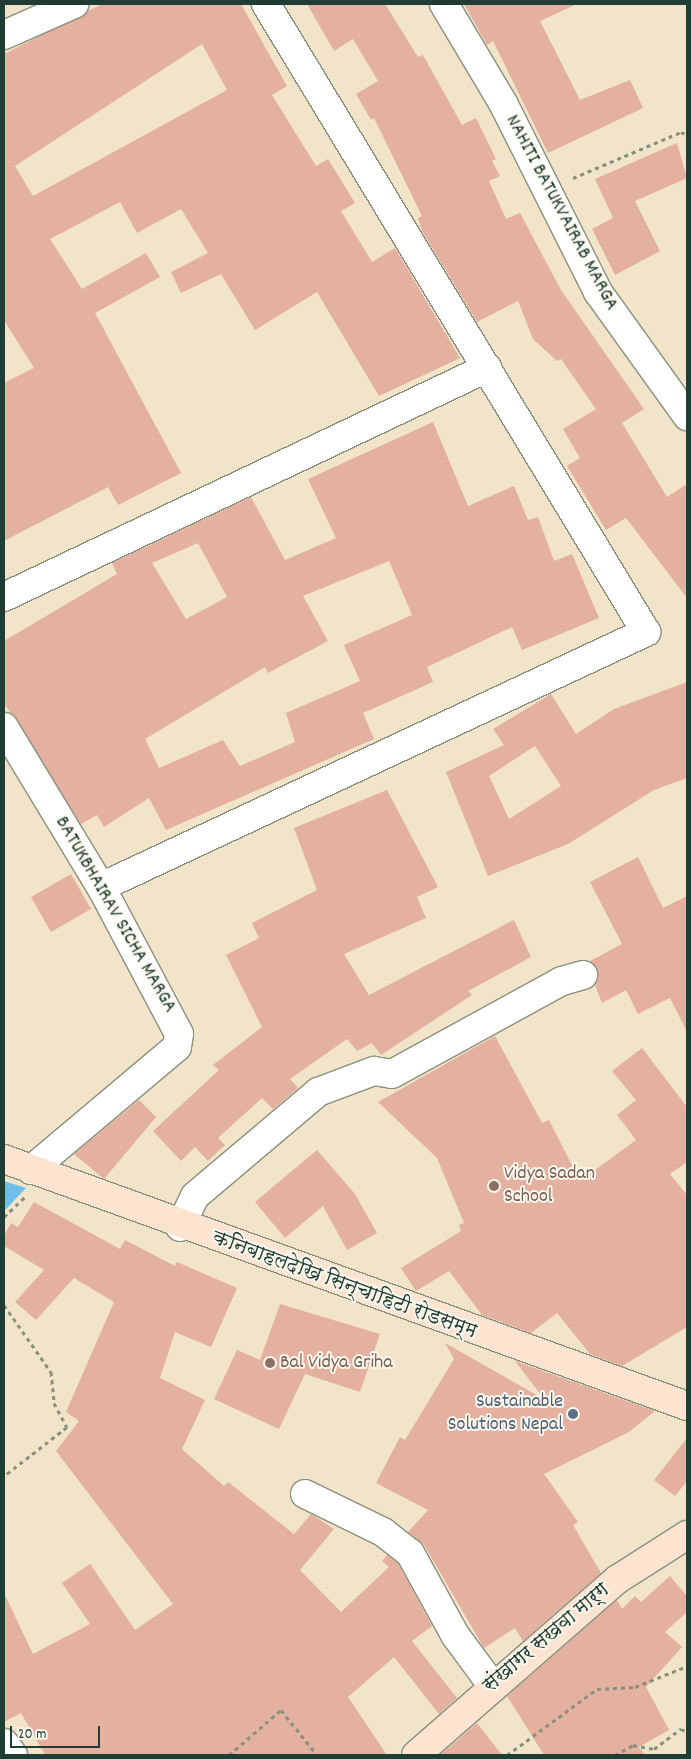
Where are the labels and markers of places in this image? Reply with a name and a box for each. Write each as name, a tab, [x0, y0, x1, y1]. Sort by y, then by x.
place label: Vidya Sadan School	[504, 1162, 595, 1209]
marker: Vidya Sadan School	[488, 1180, 500, 1192]
place label: Bal Vidya Griha	[280, 1351, 393, 1375]
marker: Bal Vidya Griha	[264, 1357, 276, 1369]
place label: Sustainable Solutions Nepal	[448, 1390, 563, 1437]
marker: Sustainable Solutions Nepal	[567, 1408, 579, 1420]

